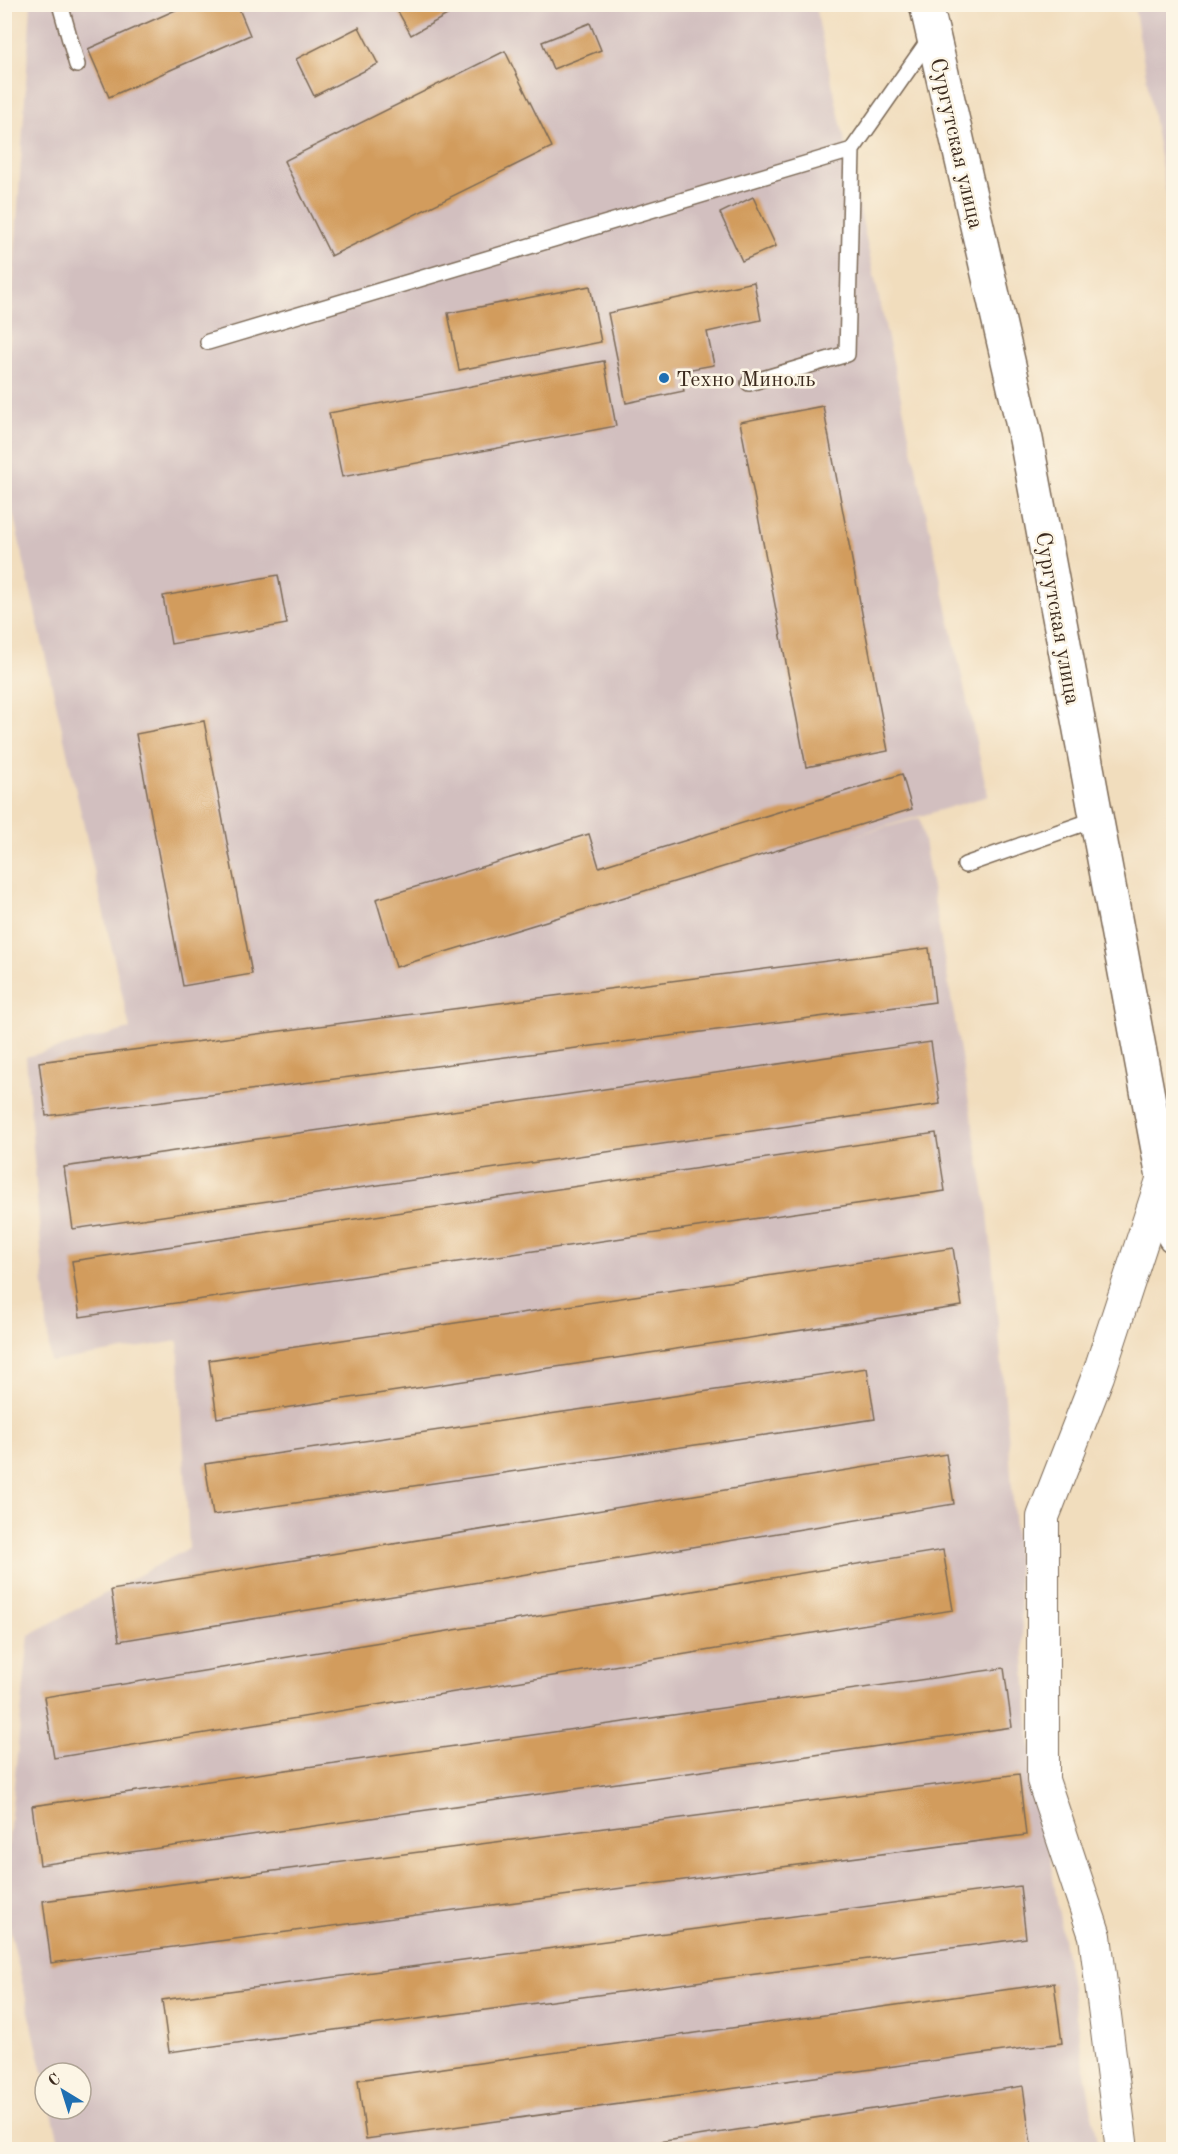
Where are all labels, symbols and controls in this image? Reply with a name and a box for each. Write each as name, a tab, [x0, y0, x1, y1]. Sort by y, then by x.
street label: Сургутская улица	[926, 56, 986, 231]
place label: Техно Миноль	[676, 369, 815, 391]
marker: Техно Миноль	[657, 371, 671, 385]
street label: Сургутская улица	[1031, 530, 1083, 706]
north arrow	[33, 2061, 93, 2121]
text: С	[46, 2071, 64, 2090]

